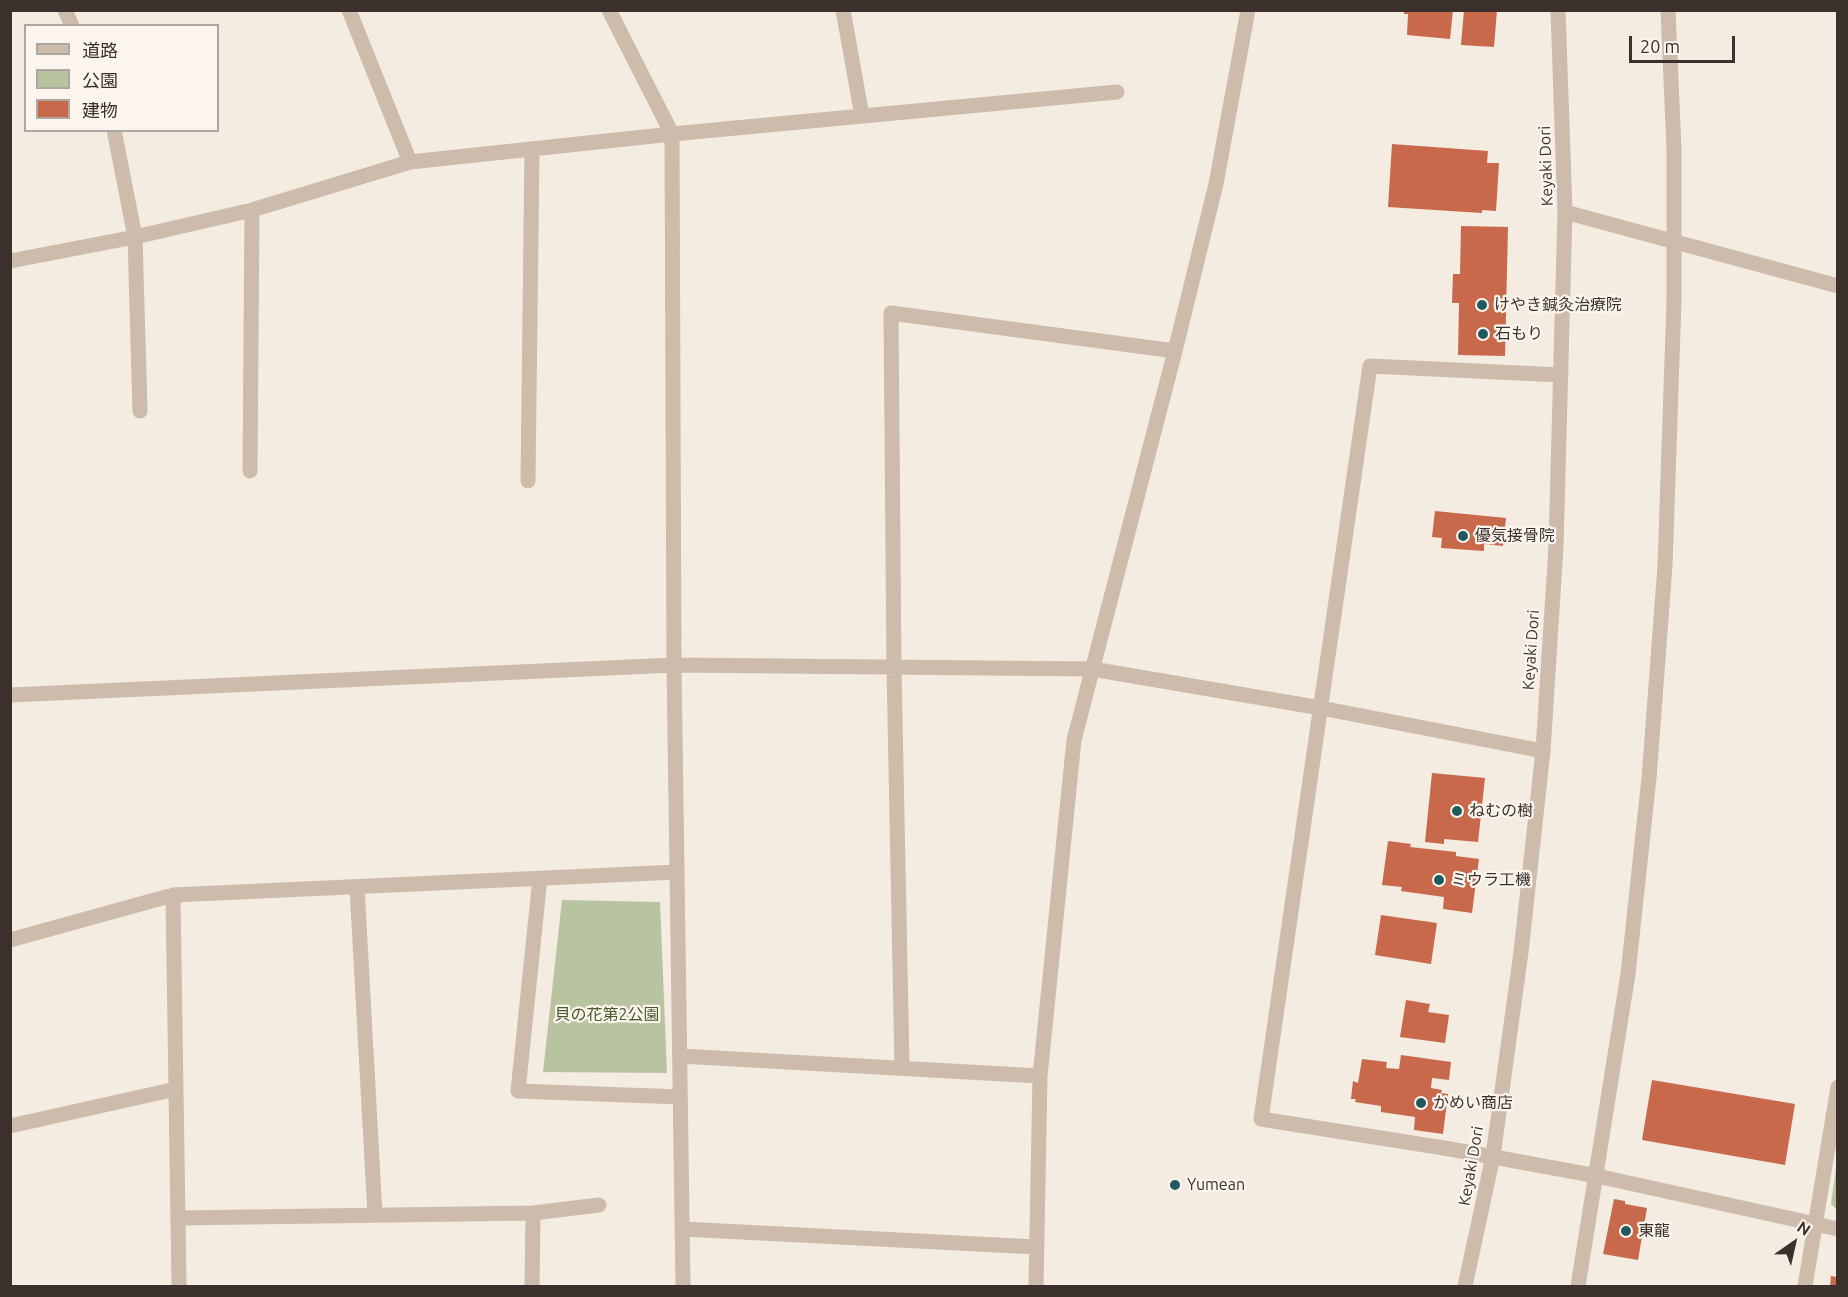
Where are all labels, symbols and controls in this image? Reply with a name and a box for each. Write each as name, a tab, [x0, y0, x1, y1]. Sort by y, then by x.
legend	[24, 24, 219, 132]
scale bar	[1632, 24, 1738, 62]
text: 20 m	[1640, 36, 1680, 56]
text: 道路	[82, 40, 118, 60]
text: 公園	[82, 70, 118, 90]
text: 建物	[82, 100, 118, 120]
street label: Keyaki Dori	[1535, 125, 1557, 207]
place label: けやき鍼灸治療院	[1494, 295, 1622, 315]
marker: けやき鍼灸治療院	[1475, 298, 1489, 312]
place label: 石もり	[1495, 324, 1543, 344]
marker: 石もり	[1476, 327, 1490, 341]
place label: 優気接骨院	[1475, 526, 1555, 546]
marker: 優気接骨院	[1456, 529, 1470, 543]
street label: Keyaki Dori	[1519, 609, 1543, 691]
place label: ねむの樹	[1469, 801, 1533, 821]
marker: ねむの樹	[1450, 804, 1464, 818]
place label: ミウラ工機	[1451, 870, 1531, 890]
marker: ミウラ工機	[1432, 873, 1446, 887]
park label: 貝の花第2公園	[554, 1005, 660, 1025]
place label: かめい商店	[1433, 1093, 1513, 1113]
marker: かめい商店	[1414, 1096, 1428, 1110]
street label: Keyaki Dori	[1455, 1125, 1487, 1207]
place label: Yumean	[1187, 1175, 1245, 1195]
marker: Yumean	[1168, 1178, 1182, 1192]
north arrow	[1764, 1213, 1824, 1273]
text: N	[1794, 1217, 1814, 1239]
place label: 東龍	[1638, 1221, 1670, 1241]
marker: 東龍	[1619, 1224, 1633, 1238]

